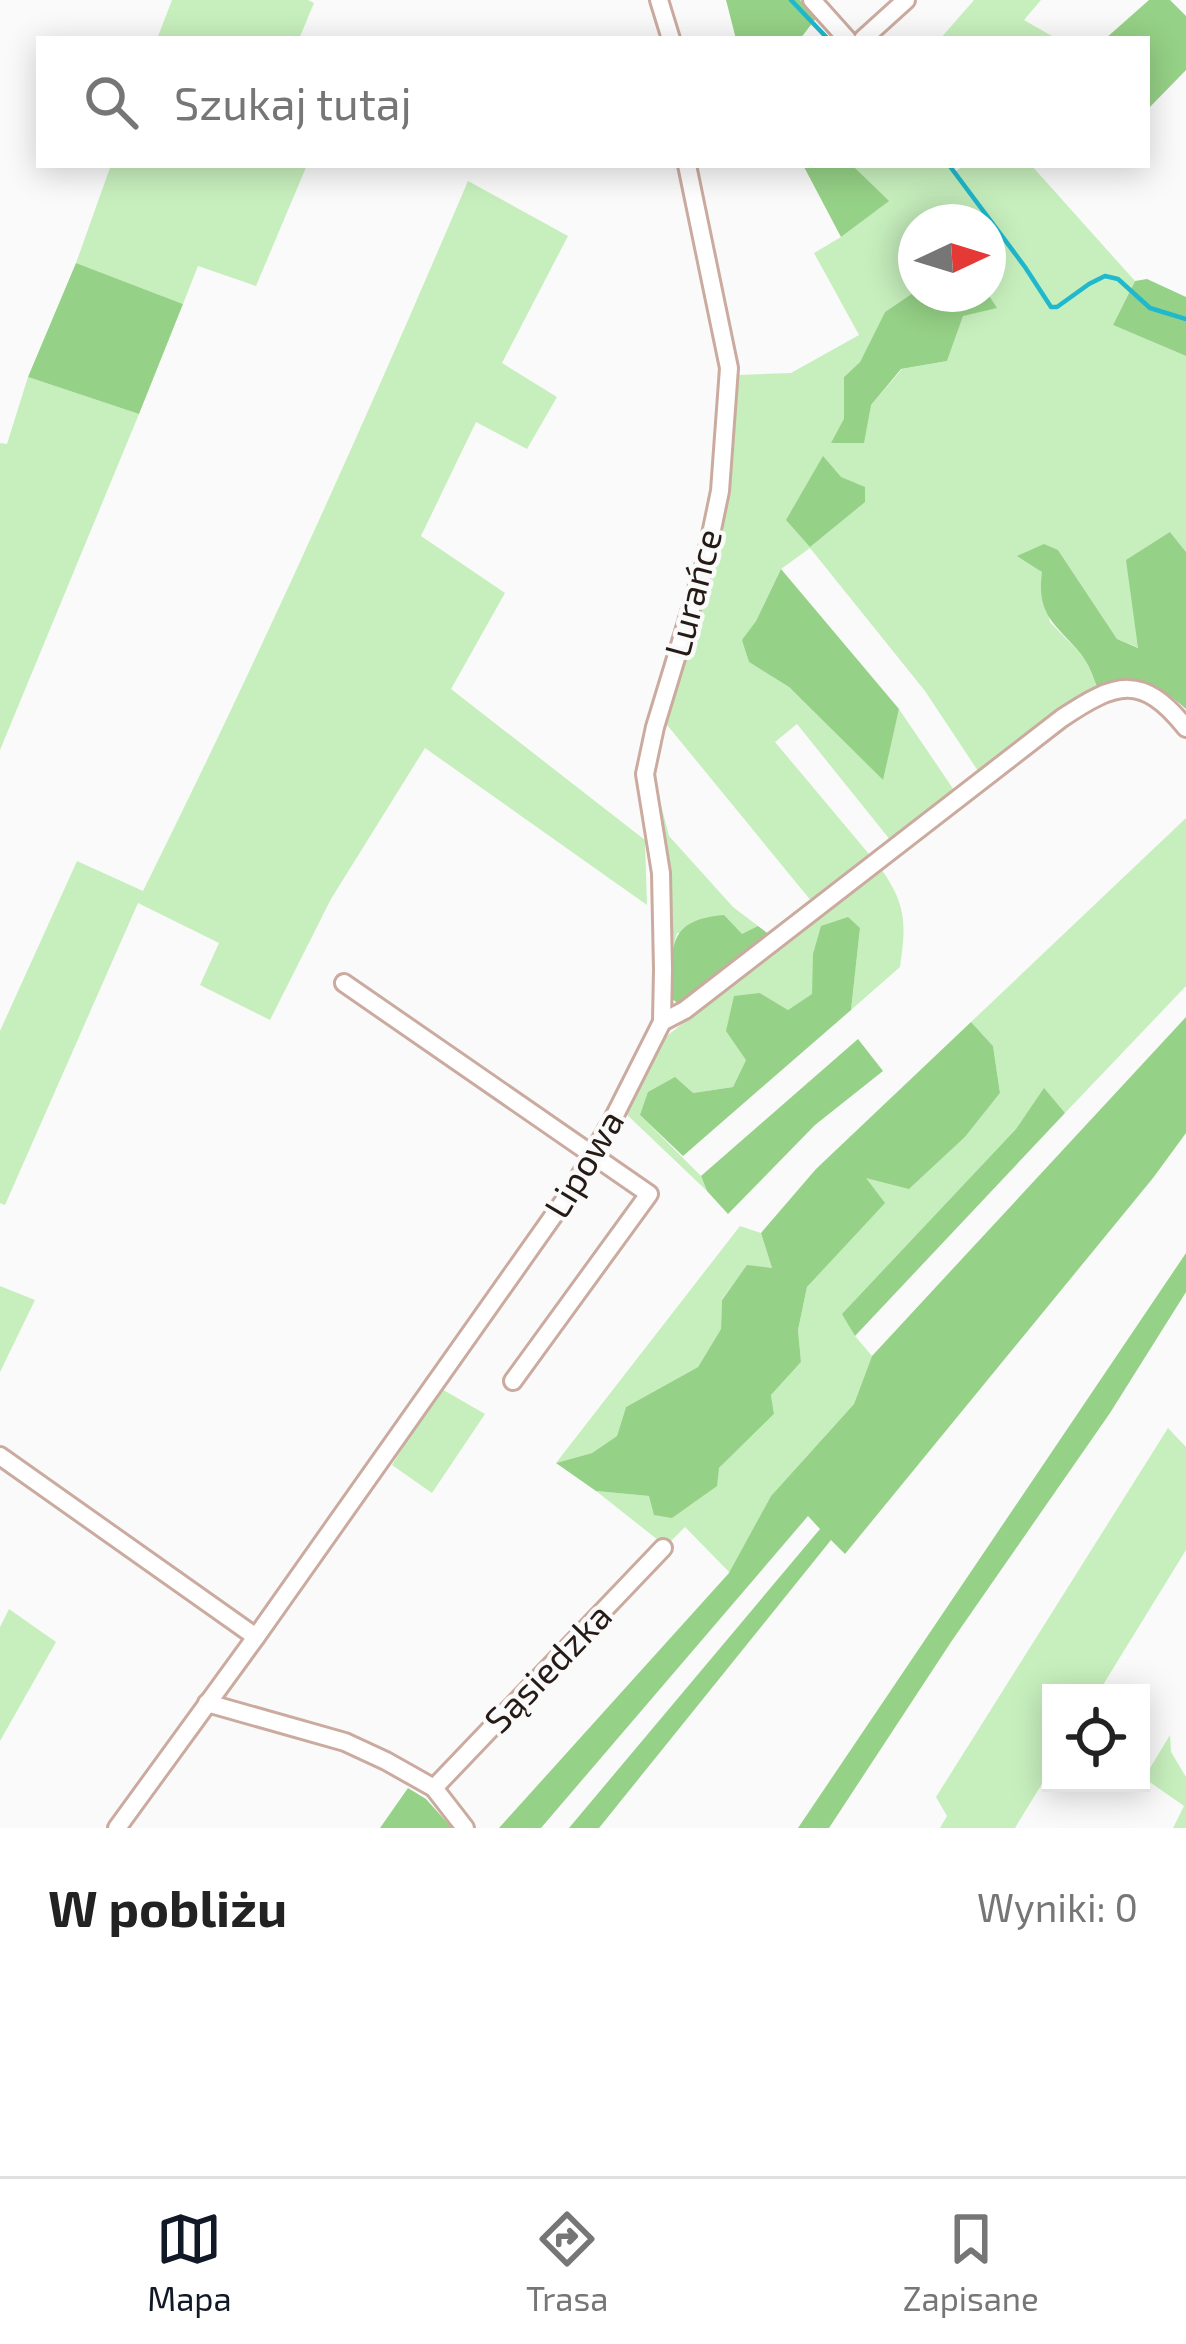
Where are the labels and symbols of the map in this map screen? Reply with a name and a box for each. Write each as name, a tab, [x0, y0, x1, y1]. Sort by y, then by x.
north arrow	[898, 204, 1006, 312]
street label: Lurańce	[654, 524, 729, 661]
street label: Lipowa	[534, 1102, 632, 1225]
street label: Sąsiedzka	[475, 1593, 619, 1741]

